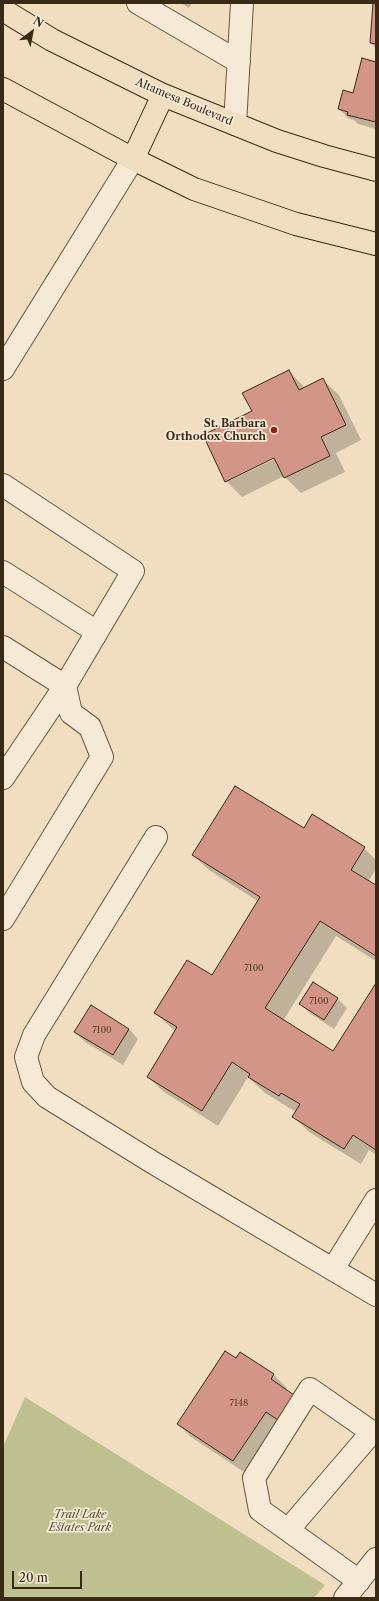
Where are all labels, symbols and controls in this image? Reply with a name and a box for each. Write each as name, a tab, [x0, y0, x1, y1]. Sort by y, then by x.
north arrow	[12, 12, 52, 52]
text: N	[31, 13, 46, 30]
street label: Altamesa Boulevard	[134, 76, 234, 128]
place label: St. Barbara Orthodox Church	[166, 417, 266, 443]
marker: St. Barbara Orthodox Church	[269, 425, 279, 435]
house number: 7100	[244, 963, 264, 973]
house number: 7100	[309, 996, 329, 1006]
house number: 7100	[92, 1025, 112, 1035]
house number: 7148	[230, 1398, 248, 1408]
park label: Trail Lake Estates Park	[49, 1508, 111, 1534]
scale bar	[14, 1563, 84, 1589]
text: 20 m	[19, 1570, 48, 1585]

